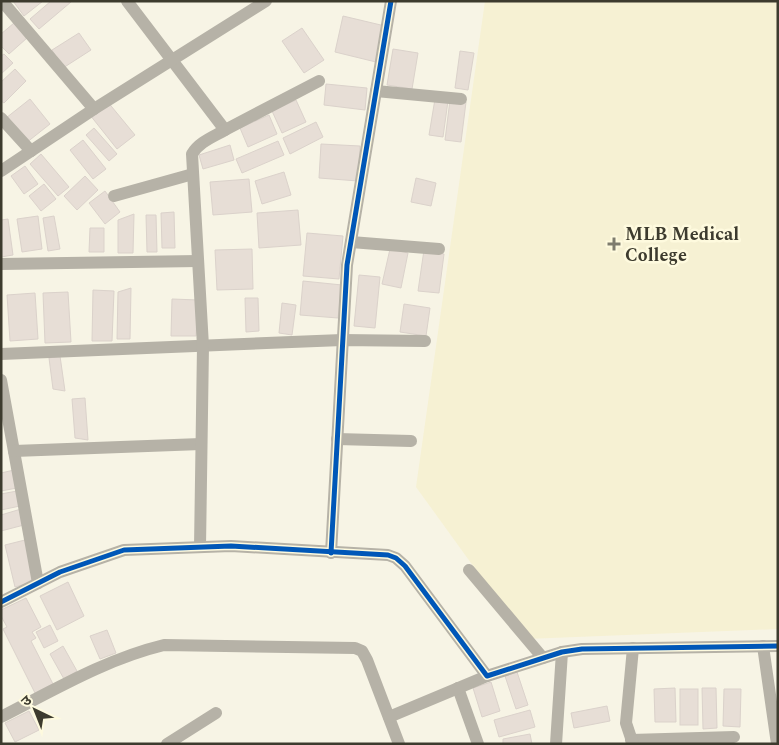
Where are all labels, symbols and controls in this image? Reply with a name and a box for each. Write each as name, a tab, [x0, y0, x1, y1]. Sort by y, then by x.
place label: MLB Medical College	[625, 221, 739, 269]
marker: MLB Medical College	[607, 237, 621, 251]
north arrow	[10, 685, 60, 735]
text: उ	[16, 690, 37, 711]

